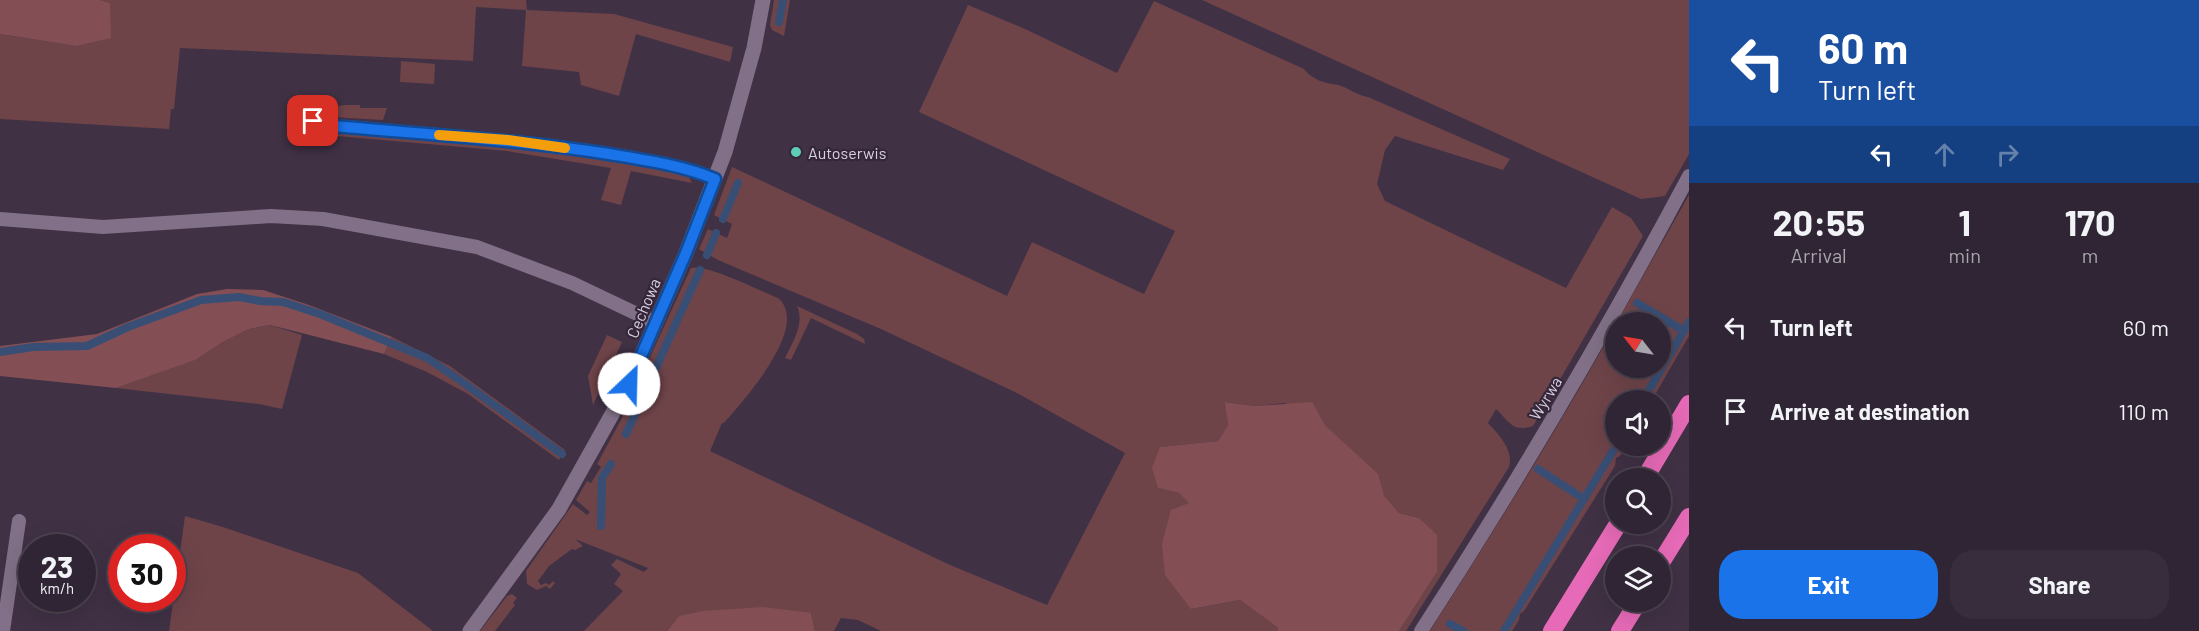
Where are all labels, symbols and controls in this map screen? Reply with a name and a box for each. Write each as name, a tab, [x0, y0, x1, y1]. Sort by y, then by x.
text: 60 m	[1818, 22, 1908, 72]
icon: left	[1719, 24, 1797, 102]
text: Turn left	[1818, 73, 1916, 105]
pin	[287, 95, 338, 146]
icon: arrive	[296, 104, 329, 137]
icon: left	[1865, 138, 1898, 171]
icon: ahead	[1928, 138, 1961, 171]
icon: right	[1991, 138, 2024, 171]
place label: Autoserwis	[808, 143, 886, 162]
marker: Autoserwis	[789, 145, 803, 159]
text: 20:55	[1772, 200, 1865, 243]
text: 1	[1958, 200, 1971, 243]
text: 170	[2064, 200, 2116, 243]
text: Arrival	[1791, 243, 1847, 267]
text: min	[1949, 243, 1981, 267]
text: m	[2082, 243, 2098, 267]
street label: Cechowa	[622, 275, 664, 341]
icon: left	[1719, 311, 1752, 344]
north arrow	[1605, 312, 1671, 378]
map controls	[1605, 312, 1671, 612]
text: Turn left	[1770, 314, 1853, 340]
text: 60 m	[2123, 314, 2169, 340]
position arrow	[597, 352, 661, 416]
street label: Wyrwa	[1525, 373, 1565, 423]
button: sound	[1605, 390, 1671, 456]
icon: arrive	[1719, 395, 1752, 428]
text: Arrive at destination	[1770, 398, 1969, 424]
text: 110 m	[2119, 398, 2169, 424]
button: search	[1605, 468, 1671, 534]
speed limit sign: 30	[108, 534, 186, 612]
button: layers	[1605, 546, 1671, 612]
text: 23	[41, 548, 73, 584]
button: Exit	[1719, 550, 1938, 619]
button: Share	[1950, 550, 2169, 619]
text: km/h	[40, 579, 74, 597]

